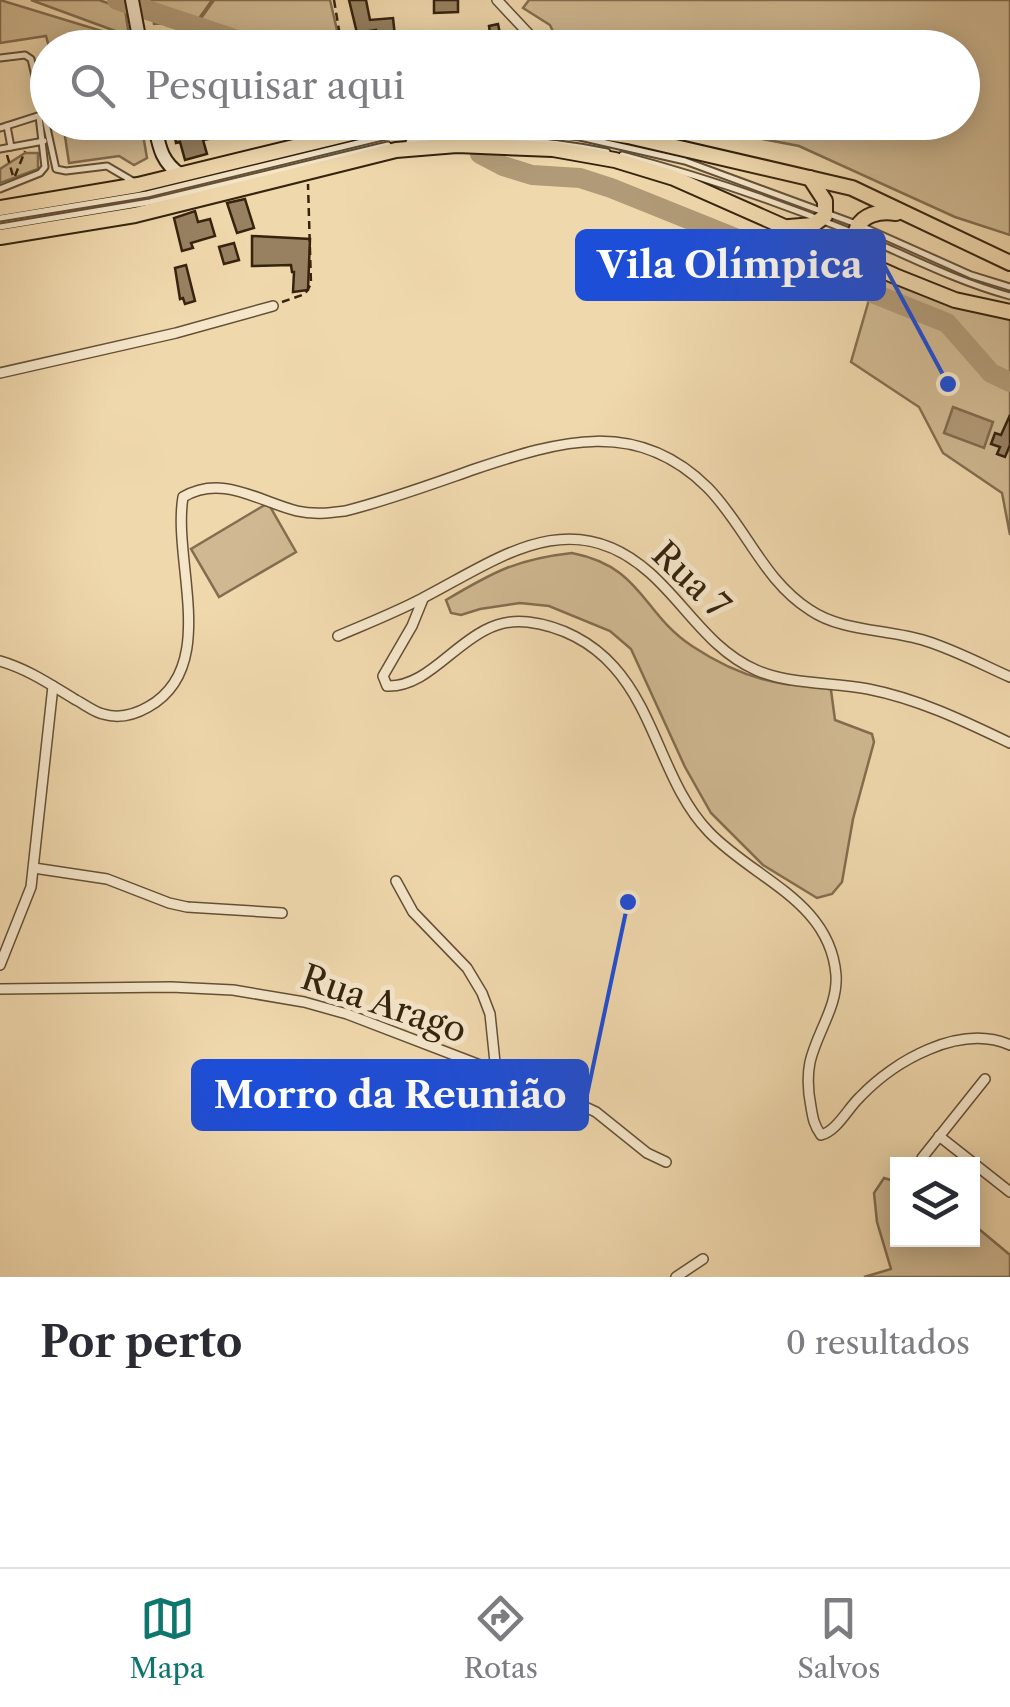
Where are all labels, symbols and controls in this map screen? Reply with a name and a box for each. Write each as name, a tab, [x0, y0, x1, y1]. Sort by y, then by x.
search box	[30, 30, 980, 140]
icon: search	[65, 58, 120, 113]
text: Pesquisar aqui	[145, 62, 405, 109]
callout: Vila Olímpica	[577, 231, 884, 299]
text: Vila Olímpica	[596, 241, 864, 288]
street label: Rua 7	[643, 532, 739, 627]
street label: Rua Arago	[296, 955, 472, 1052]
callout: Morro da Reunião	[193, 1061, 587, 1129]
text: Morro da Reunião	[213, 1071, 567, 1118]
map controls	[890, 1157, 980, 1247]
button: layers	[890, 1157, 980, 1247]
text: Por perto	[40, 1316, 243, 1368]
text: 0 resultados	[786, 1323, 970, 1362]
tab: Mapa	[130, 1591, 204, 1685]
tab: Rotas	[464, 1591, 538, 1685]
tab: Salvos	[797, 1591, 880, 1685]

